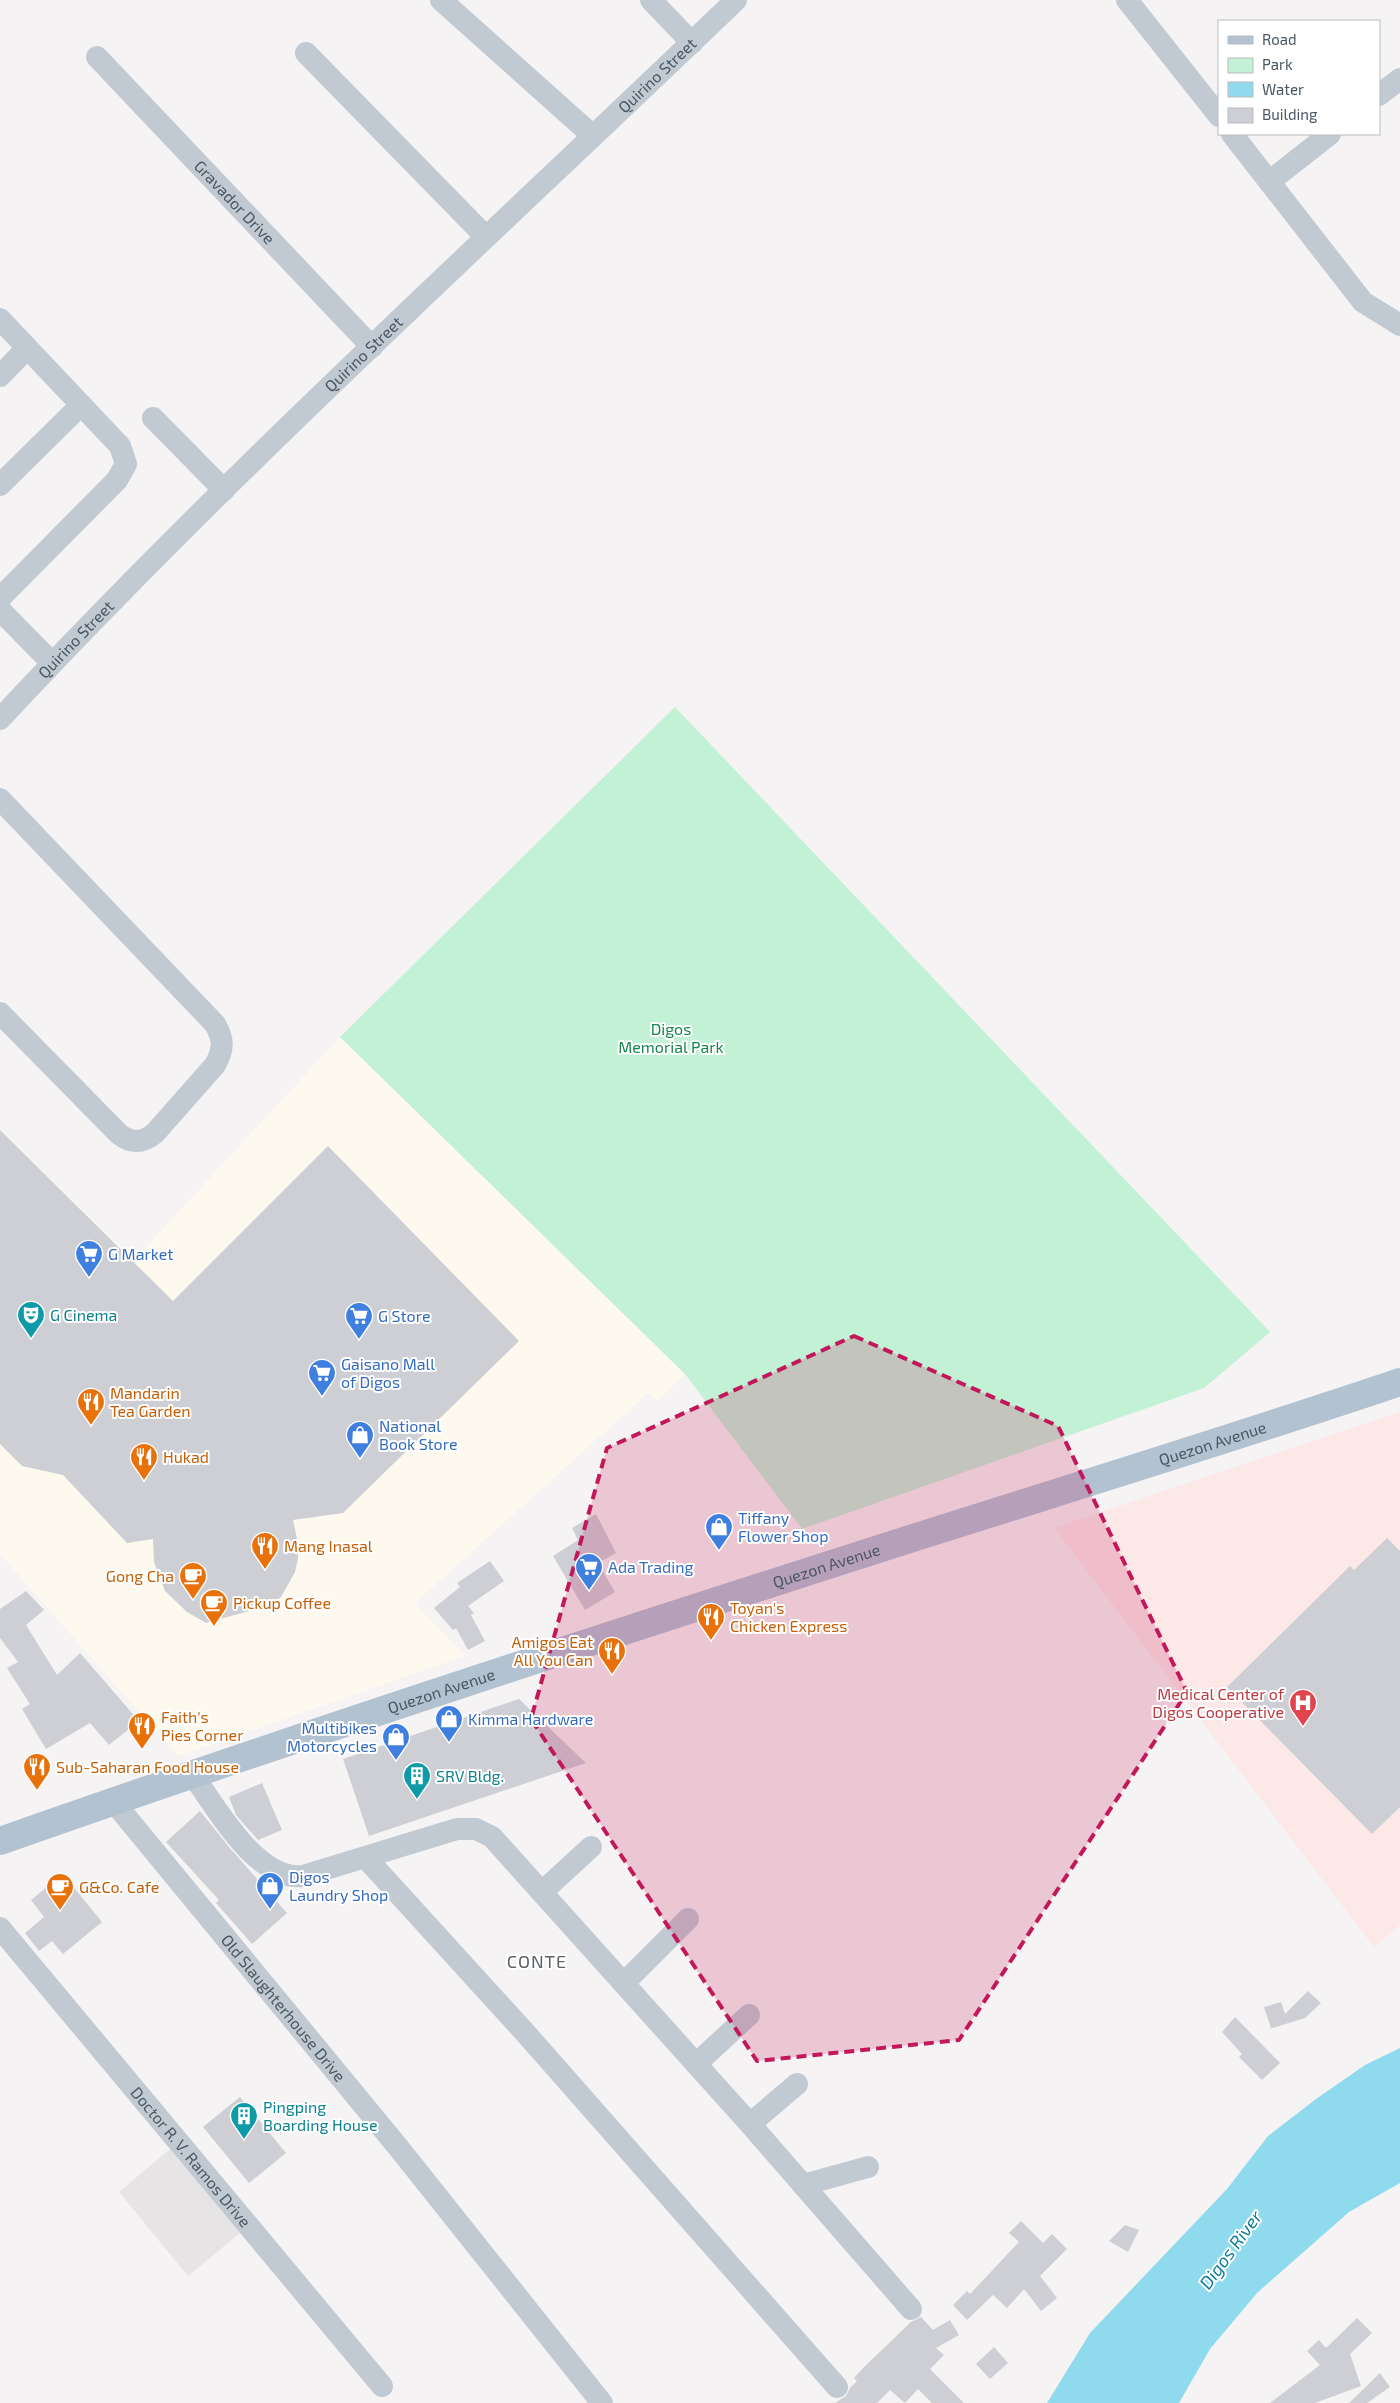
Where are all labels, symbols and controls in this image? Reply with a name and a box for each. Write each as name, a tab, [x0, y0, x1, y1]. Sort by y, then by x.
legend	[1218, 20, 1380, 135]
text: Road	[1262, 30, 1297, 48]
street label: Quirino Street	[614, 33, 700, 117]
text: Park	[1262, 55, 1293, 73]
text: Water	[1262, 80, 1304, 98]
text: Building	[1262, 105, 1318, 123]
street label: Gravador Drive	[191, 156, 279, 248]
street label: Quirino Street	[320, 312, 406, 396]
street label: Quirino Street	[34, 596, 117, 682]
park label: Digos Memorial Park	[618, 1019, 724, 1056]
supermarket icon: G Market	[74, 1239, 104, 1278]
place label: G Market	[108, 1244, 173, 1263]
theatre icon: G Cinema	[16, 1300, 46, 1339]
supermarket icon: G Store	[344, 1301, 374, 1340]
place label: G Cinema	[50, 1305, 117, 1324]
place label: G Store	[378, 1306, 430, 1325]
place label: Gaisano Mall of Digos	[341, 1354, 435, 1391]
supermarket icon: Gaisano Mall of Digos	[307, 1358, 337, 1397]
place label: Mandarin Tea Garden	[110, 1383, 191, 1420]
restaurant icon: Mandarin Tea Garden	[76, 1387, 106, 1426]
place label: National Book Store	[379, 1416, 458, 1453]
street label: Quezon Avenue	[1156, 1417, 1268, 1470]
shop icon: National Book Store	[345, 1420, 375, 1459]
restaurant icon: Hukad	[129, 1442, 159, 1481]
place label: Hukad	[163, 1447, 209, 1466]
place label: Tiffany Flower Shop	[738, 1508, 828, 1545]
shop icon: Tiffany Flower Shop	[704, 1512, 734, 1551]
restaurant icon: Mang Inasal	[250, 1531, 280, 1570]
place label: Mang Inasal	[284, 1536, 373, 1555]
street label: Quezon Avenue	[770, 1539, 882, 1592]
supermarket icon: Ada Trading	[574, 1552, 604, 1591]
place label: Ada Trading	[608, 1557, 694, 1576]
cafe icon: Gong Cha	[178, 1561, 208, 1600]
place label: Gong Cha	[106, 1566, 174, 1585]
cafe icon: Pickup Coffee	[199, 1588, 229, 1627]
place label: Pickup Coffee	[233, 1593, 331, 1612]
place label: Toyan's Chicken Express	[730, 1598, 847, 1635]
restaurant icon: Toyan's Chicken Express	[696, 1602, 726, 1641]
place label: Amigos Eat All You Can	[512, 1632, 593, 1669]
restaurant icon: Amigos Eat All You Can	[597, 1636, 627, 1675]
street label: Quezon Avenue	[385, 1664, 497, 1718]
place label: Medical Center of Digos Cooperative	[1152, 1684, 1285, 1721]
hospital icon: Medical Center of Digos Cooperative	[1288, 1688, 1318, 1727]
shop icon: Kimma Hardware	[434, 1704, 464, 1743]
place label: Faith's Pies Corner	[161, 1707, 244, 1744]
place label: Kimma Hardware	[468, 1709, 593, 1728]
restaurant icon: Faith's Pies Corner	[127, 1711, 157, 1750]
place label: Multibikes Motorcycles	[287, 1718, 377, 1755]
shop icon: Multibikes Motorcycles	[381, 1722, 411, 1761]
restaurant icon: Sub-Saharan Food House	[22, 1752, 52, 1791]
place label: Sub-Saharan Food House	[56, 1757, 239, 1776]
building icon: SRV Bldg.	[402, 1761, 432, 1800]
place label: SRV Bldg.	[436, 1766, 504, 1785]
place label: Digos Laundry Shop	[289, 1867, 388, 1904]
shop icon: Digos Laundry Shop	[255, 1871, 285, 1910]
cafe icon: G&Co. Cafe	[45, 1872, 75, 1911]
place label: G&Co. Cafe	[79, 1877, 159, 1896]
street label: Old Slaughterhouse Drive	[218, 1930, 350, 2085]
district label: CONTE	[507, 1950, 567, 1972]
street label: Doctor R. V. Ramos Drive	[127, 2082, 255, 2231]
place label: Pingping Boarding House	[263, 2097, 378, 2134]
building icon: Pingping Boarding House	[229, 2101, 259, 2140]
water label: Digos River	[1194, 2205, 1267, 2293]

